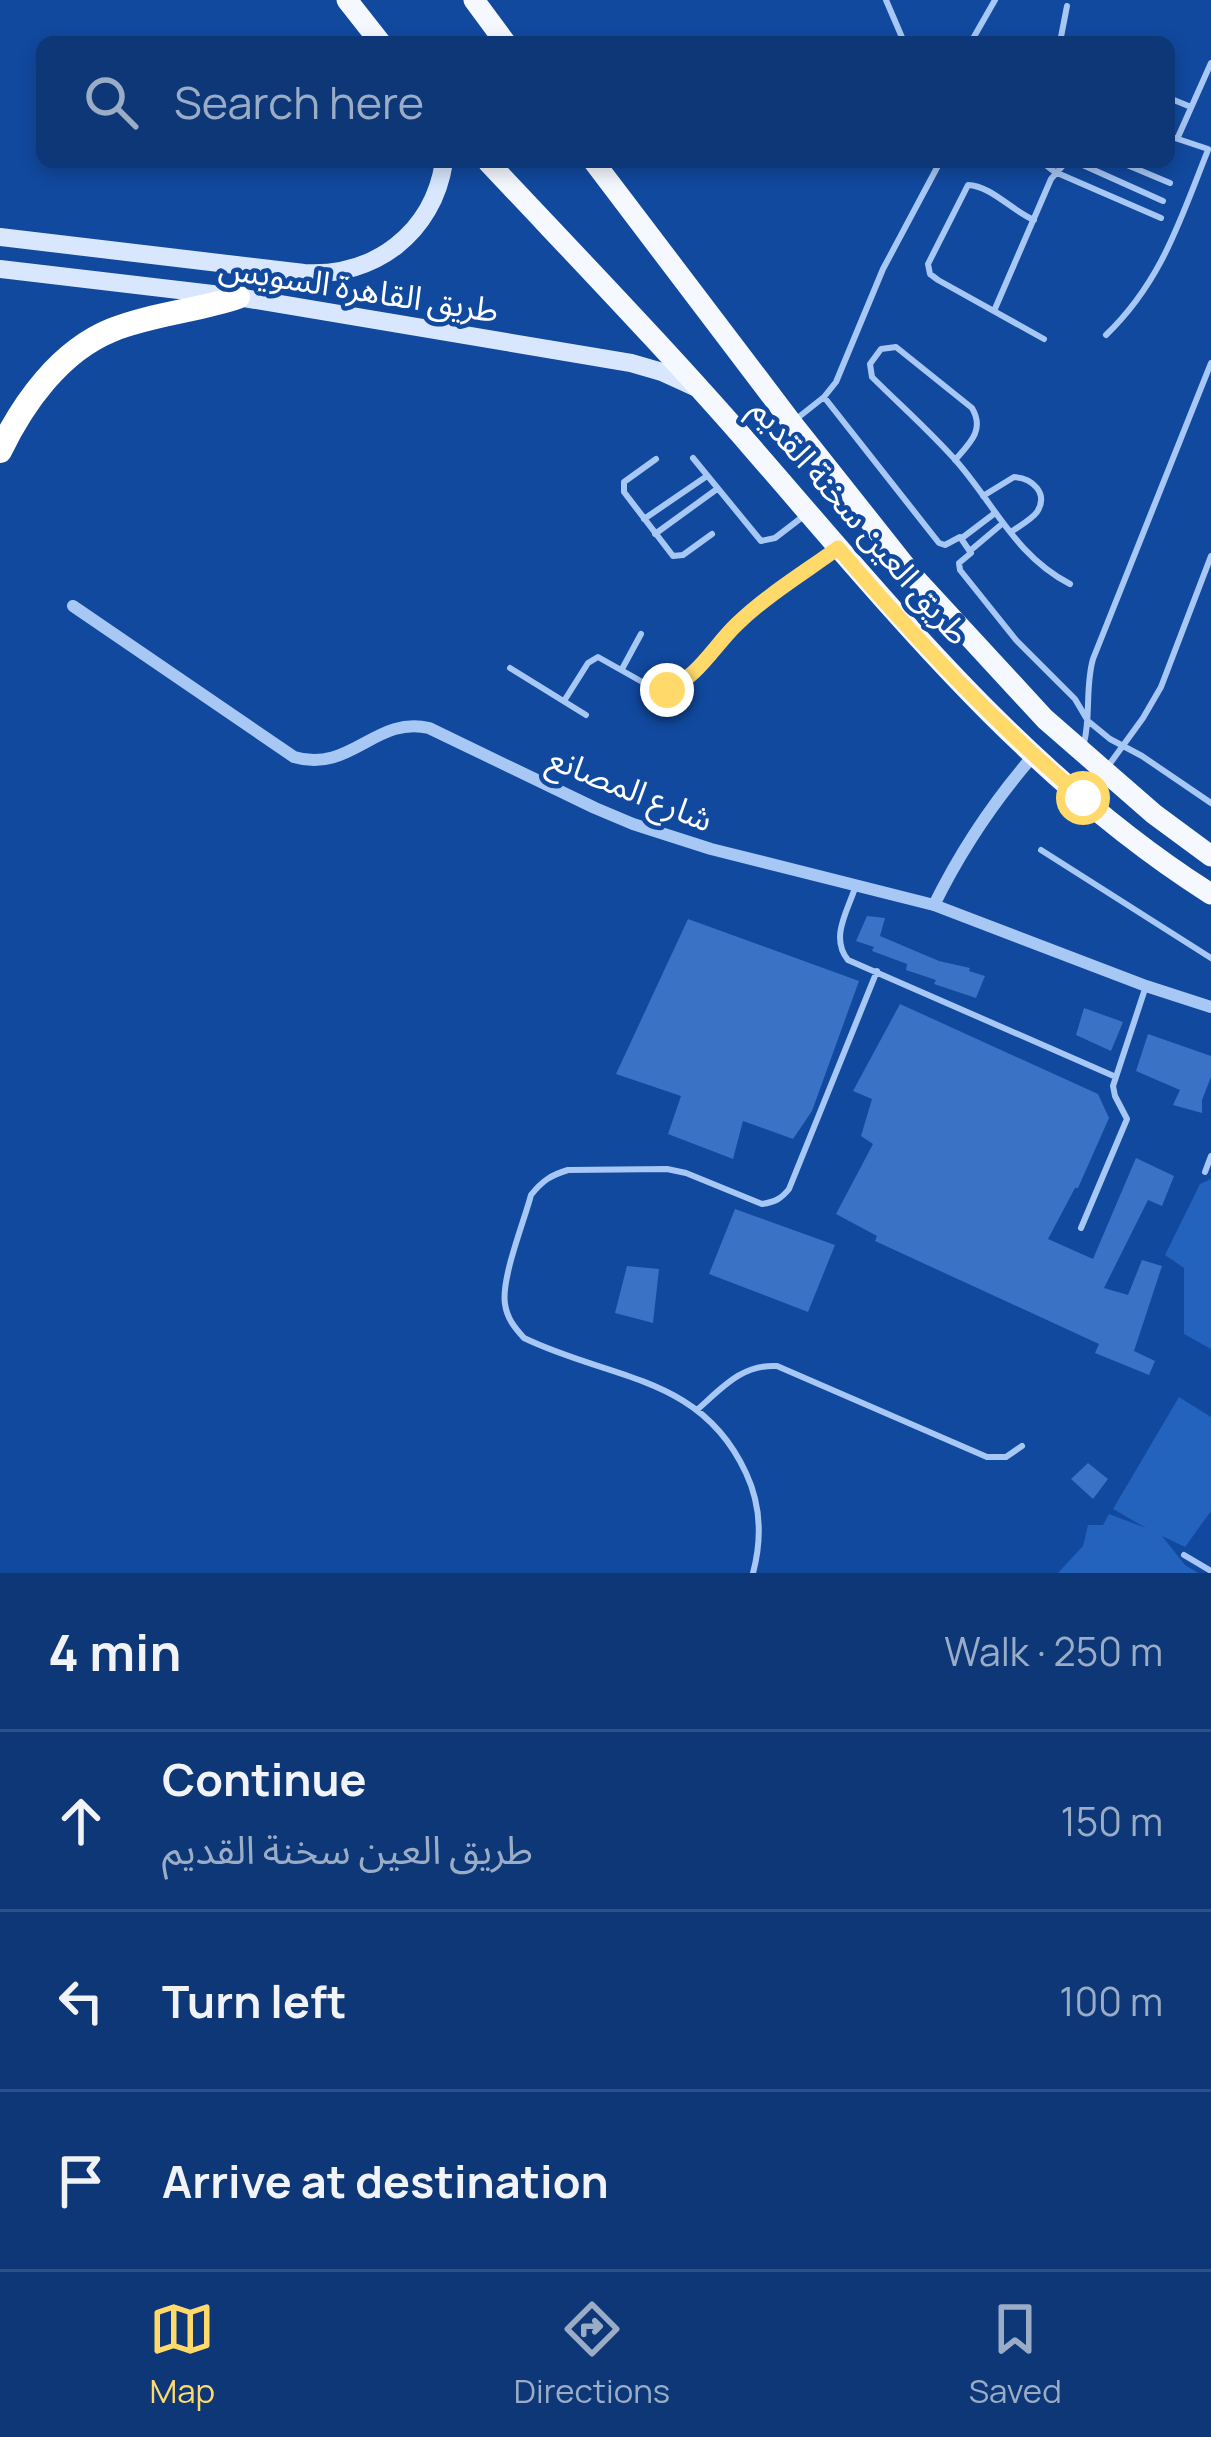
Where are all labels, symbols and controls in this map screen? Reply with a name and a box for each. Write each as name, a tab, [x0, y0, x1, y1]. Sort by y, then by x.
search box	[36, 36, 1175, 168]
icon: search	[78, 69, 144, 135]
text: Search here	[174, 71, 424, 133]
street label: طريق القاهرة السويس	[216, 244, 502, 332]
street label: طريق العين سخنة القديم	[738, 388, 981, 657]
route end	[640, 663, 694, 717]
street label: شارع المصانع	[541, 735, 720, 844]
route start	[1056, 771, 1110, 825]
text: 4 min	[48, 1617, 181, 1686]
text: Walk · 250 m	[944, 1624, 1163, 1678]
text: Continue	[162, 1748, 367, 1810]
icon: ahead	[48, 1788, 114, 1854]
text: 150 m	[1061, 1794, 1163, 1848]
text: طريق العين سخنة القديم	[162, 1822, 533, 1876]
icon: left	[48, 1968, 114, 2034]
text: Turn left	[162, 1970, 347, 2032]
text: 100 m	[1059, 1974, 1163, 2028]
icon: arrive	[48, 2148, 114, 2214]
text: Arrive at destination	[162, 2150, 609, 2212]
tab: Map	[149, 2296, 215, 2413]
tab: Directions	[514, 2296, 670, 2413]
tab: Saved	[969, 2296, 1062, 2413]

